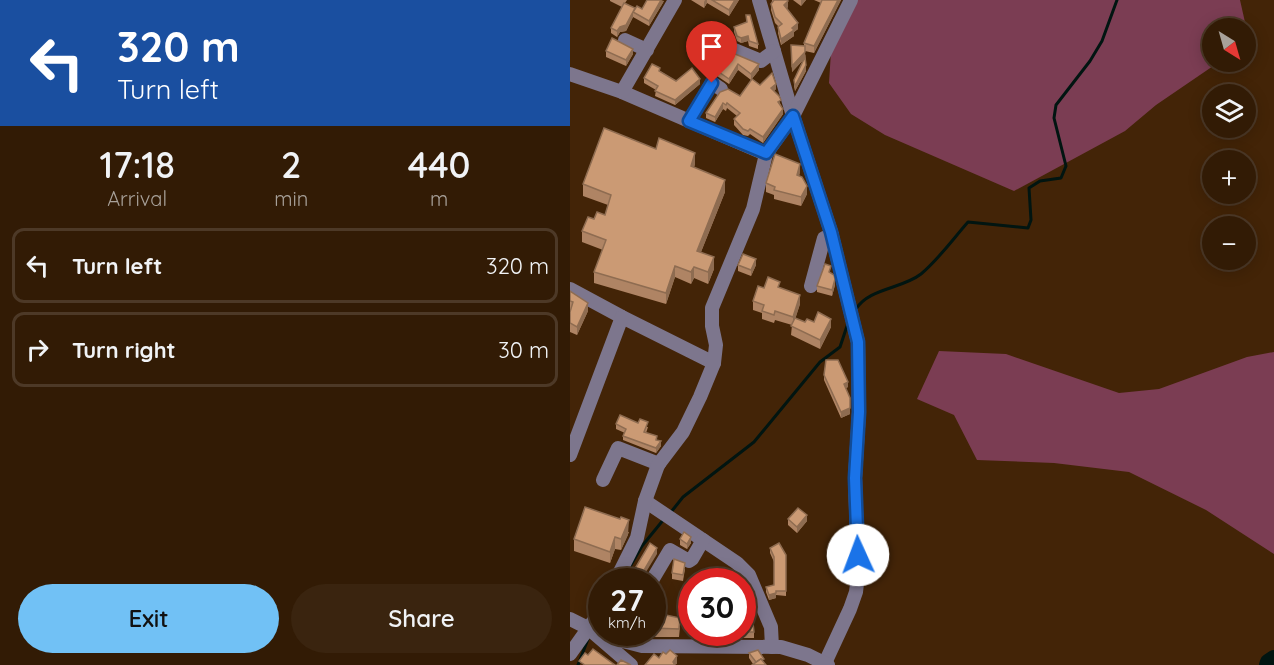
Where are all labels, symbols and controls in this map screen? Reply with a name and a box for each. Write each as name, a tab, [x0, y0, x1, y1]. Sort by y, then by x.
north arrow	[1202, 18, 1256, 72]
map controls	[1202, 18, 1256, 270]
text: 320 m	[117, 20, 240, 73]
pin	[686, 21, 737, 83]
icon: left	[18, 24, 96, 102]
icon: arrive	[695, 30, 728, 63]
text: Turn left	[117, 72, 219, 106]
button: layers	[1202, 84, 1256, 138]
text: 17:18	[99, 142, 175, 187]
text: 2	[281, 142, 301, 187]
text: 440	[408, 142, 471, 187]
button: +	[1202, 150, 1256, 204]
text: Arrival	[107, 186, 167, 211]
text: min	[274, 186, 308, 211]
text: m	[430, 186, 448, 211]
button: −	[1202, 216, 1256, 270]
icon: left	[21, 249, 54, 282]
text: Turn left	[72, 252, 162, 280]
text: 320 m	[486, 252, 549, 280]
icon: right	[21, 333, 54, 366]
text: Turn right	[72, 336, 176, 364]
text: 30 m	[498, 336, 549, 364]
position arrow	[826, 523, 890, 587]
speed limit sign: 30	[678, 568, 756, 646]
text: 27	[610, 581, 644, 619]
button: Exit	[18, 584, 279, 653]
button: Share	[291, 584, 552, 653]
text: km/h	[608, 613, 646, 632]

